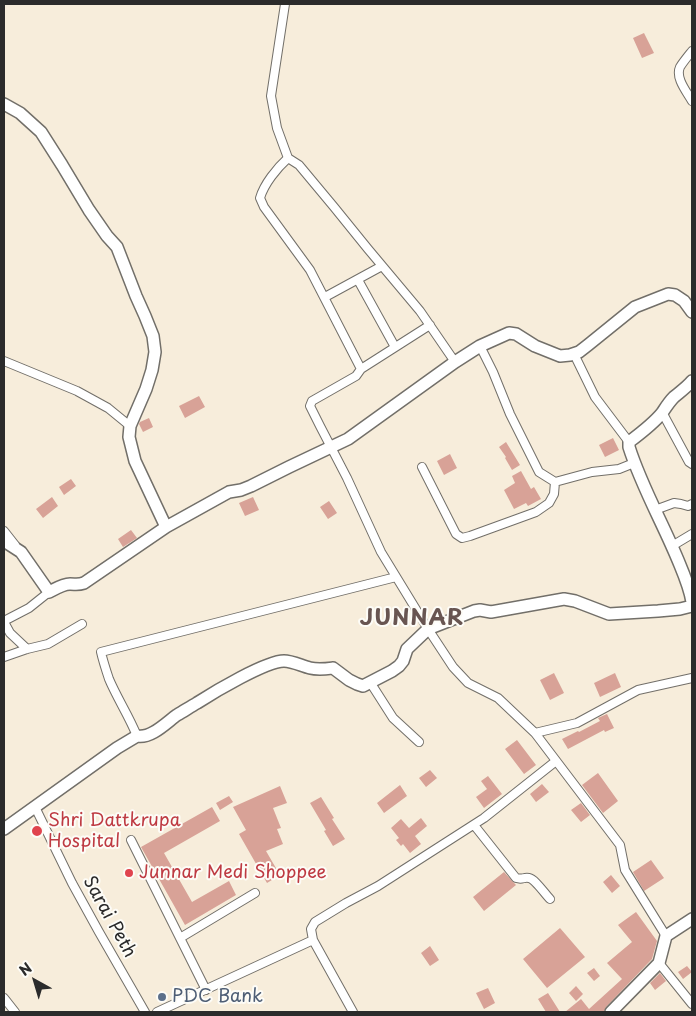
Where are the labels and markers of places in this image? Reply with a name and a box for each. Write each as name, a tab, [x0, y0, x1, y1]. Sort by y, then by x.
place label: Shri Dattkrupa Hospital	[48, 810, 181, 852]
marker: Shri Dattkrupa Hospital	[30, 824, 44, 838]
place label: Junnar Medi Shoppee	[139, 862, 327, 884]
marker: Junnar Medi Shoppee	[123, 867, 135, 879]
place label: PDC Bank	[172, 986, 263, 1008]
marker: PDC Bank	[156, 991, 168, 1003]

